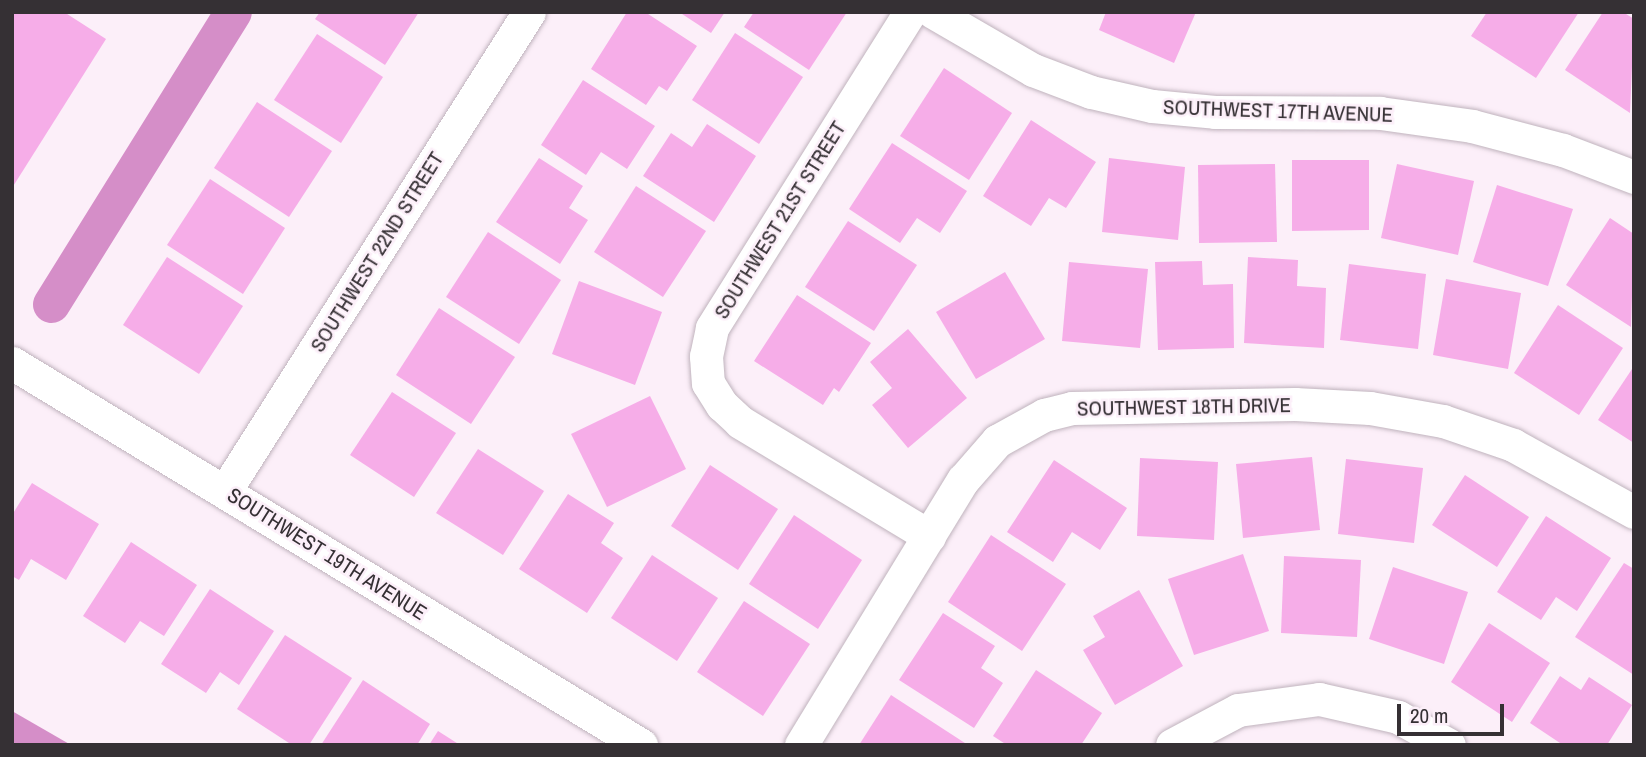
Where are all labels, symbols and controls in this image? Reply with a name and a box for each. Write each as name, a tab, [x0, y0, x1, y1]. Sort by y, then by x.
street label: SOUTHWEST 17TH AVENUE	[1162, 94, 1394, 128]
street label: SOUTHWEST 21ST STREET	[709, 116, 851, 324]
street label: SOUTHWEST 22ND STREET	[305, 147, 449, 357]
street label: SOUTHWEST 18TH DRIVE	[1077, 393, 1291, 421]
street label: SOUTHWEST 19TH AVENUE	[222, 482, 432, 626]
scale bar	[1401, 690, 1508, 734]
text: 20 m	[1410, 701, 1448, 730]

